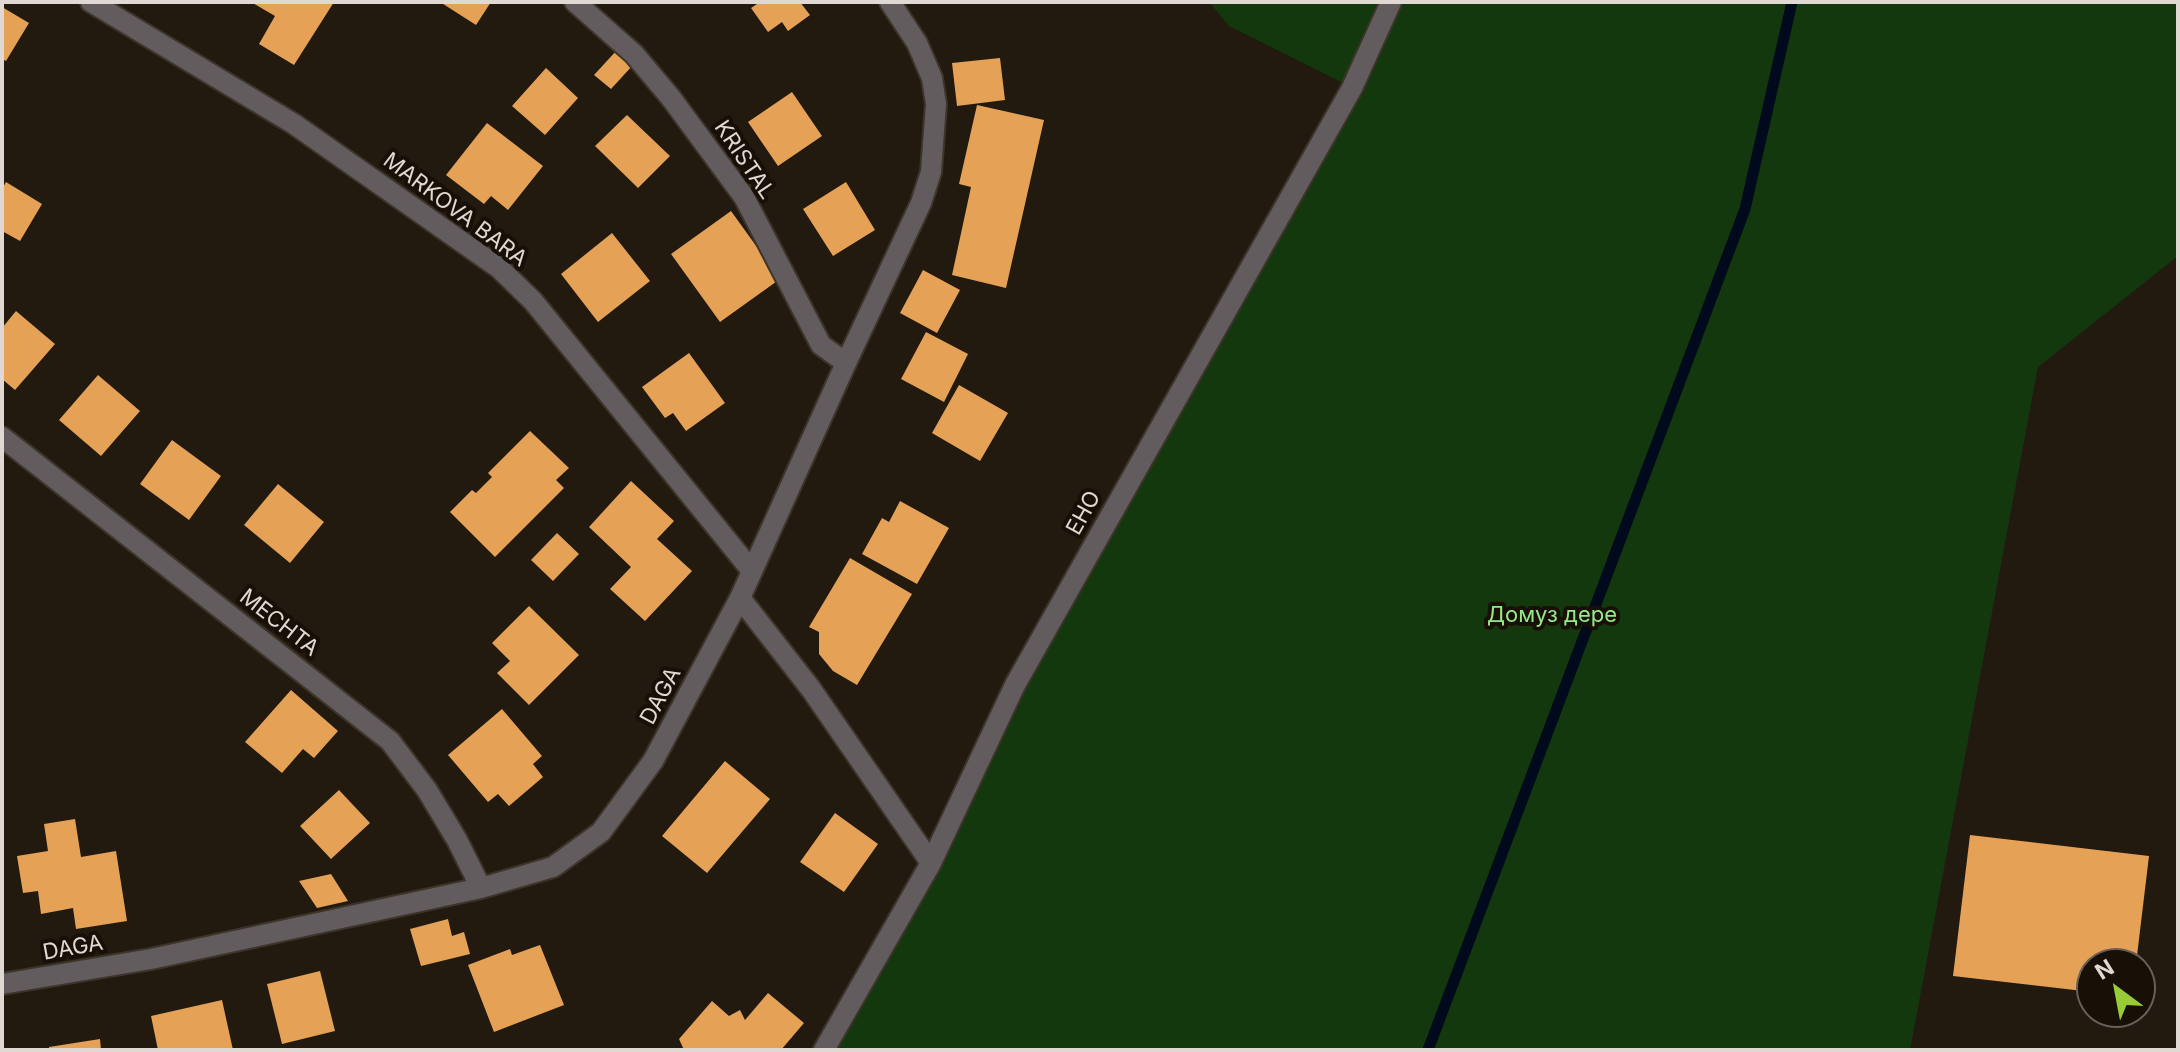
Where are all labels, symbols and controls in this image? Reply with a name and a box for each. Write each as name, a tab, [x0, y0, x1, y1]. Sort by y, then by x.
street label: KRISTAL	[708, 116, 780, 204]
street label: MARKOVA BARA	[378, 147, 532, 273]
street label: EHO	[1061, 486, 1107, 540]
street label: MECHTA	[234, 584, 324, 662]
park label: Домуз дере	[1487, 602, 1617, 628]
street label: DAGA	[635, 663, 687, 729]
street label: DAGA	[41, 930, 105, 966]
north arrow	[2076, 948, 2156, 1028]
text: N	[2090, 954, 2118, 985]

